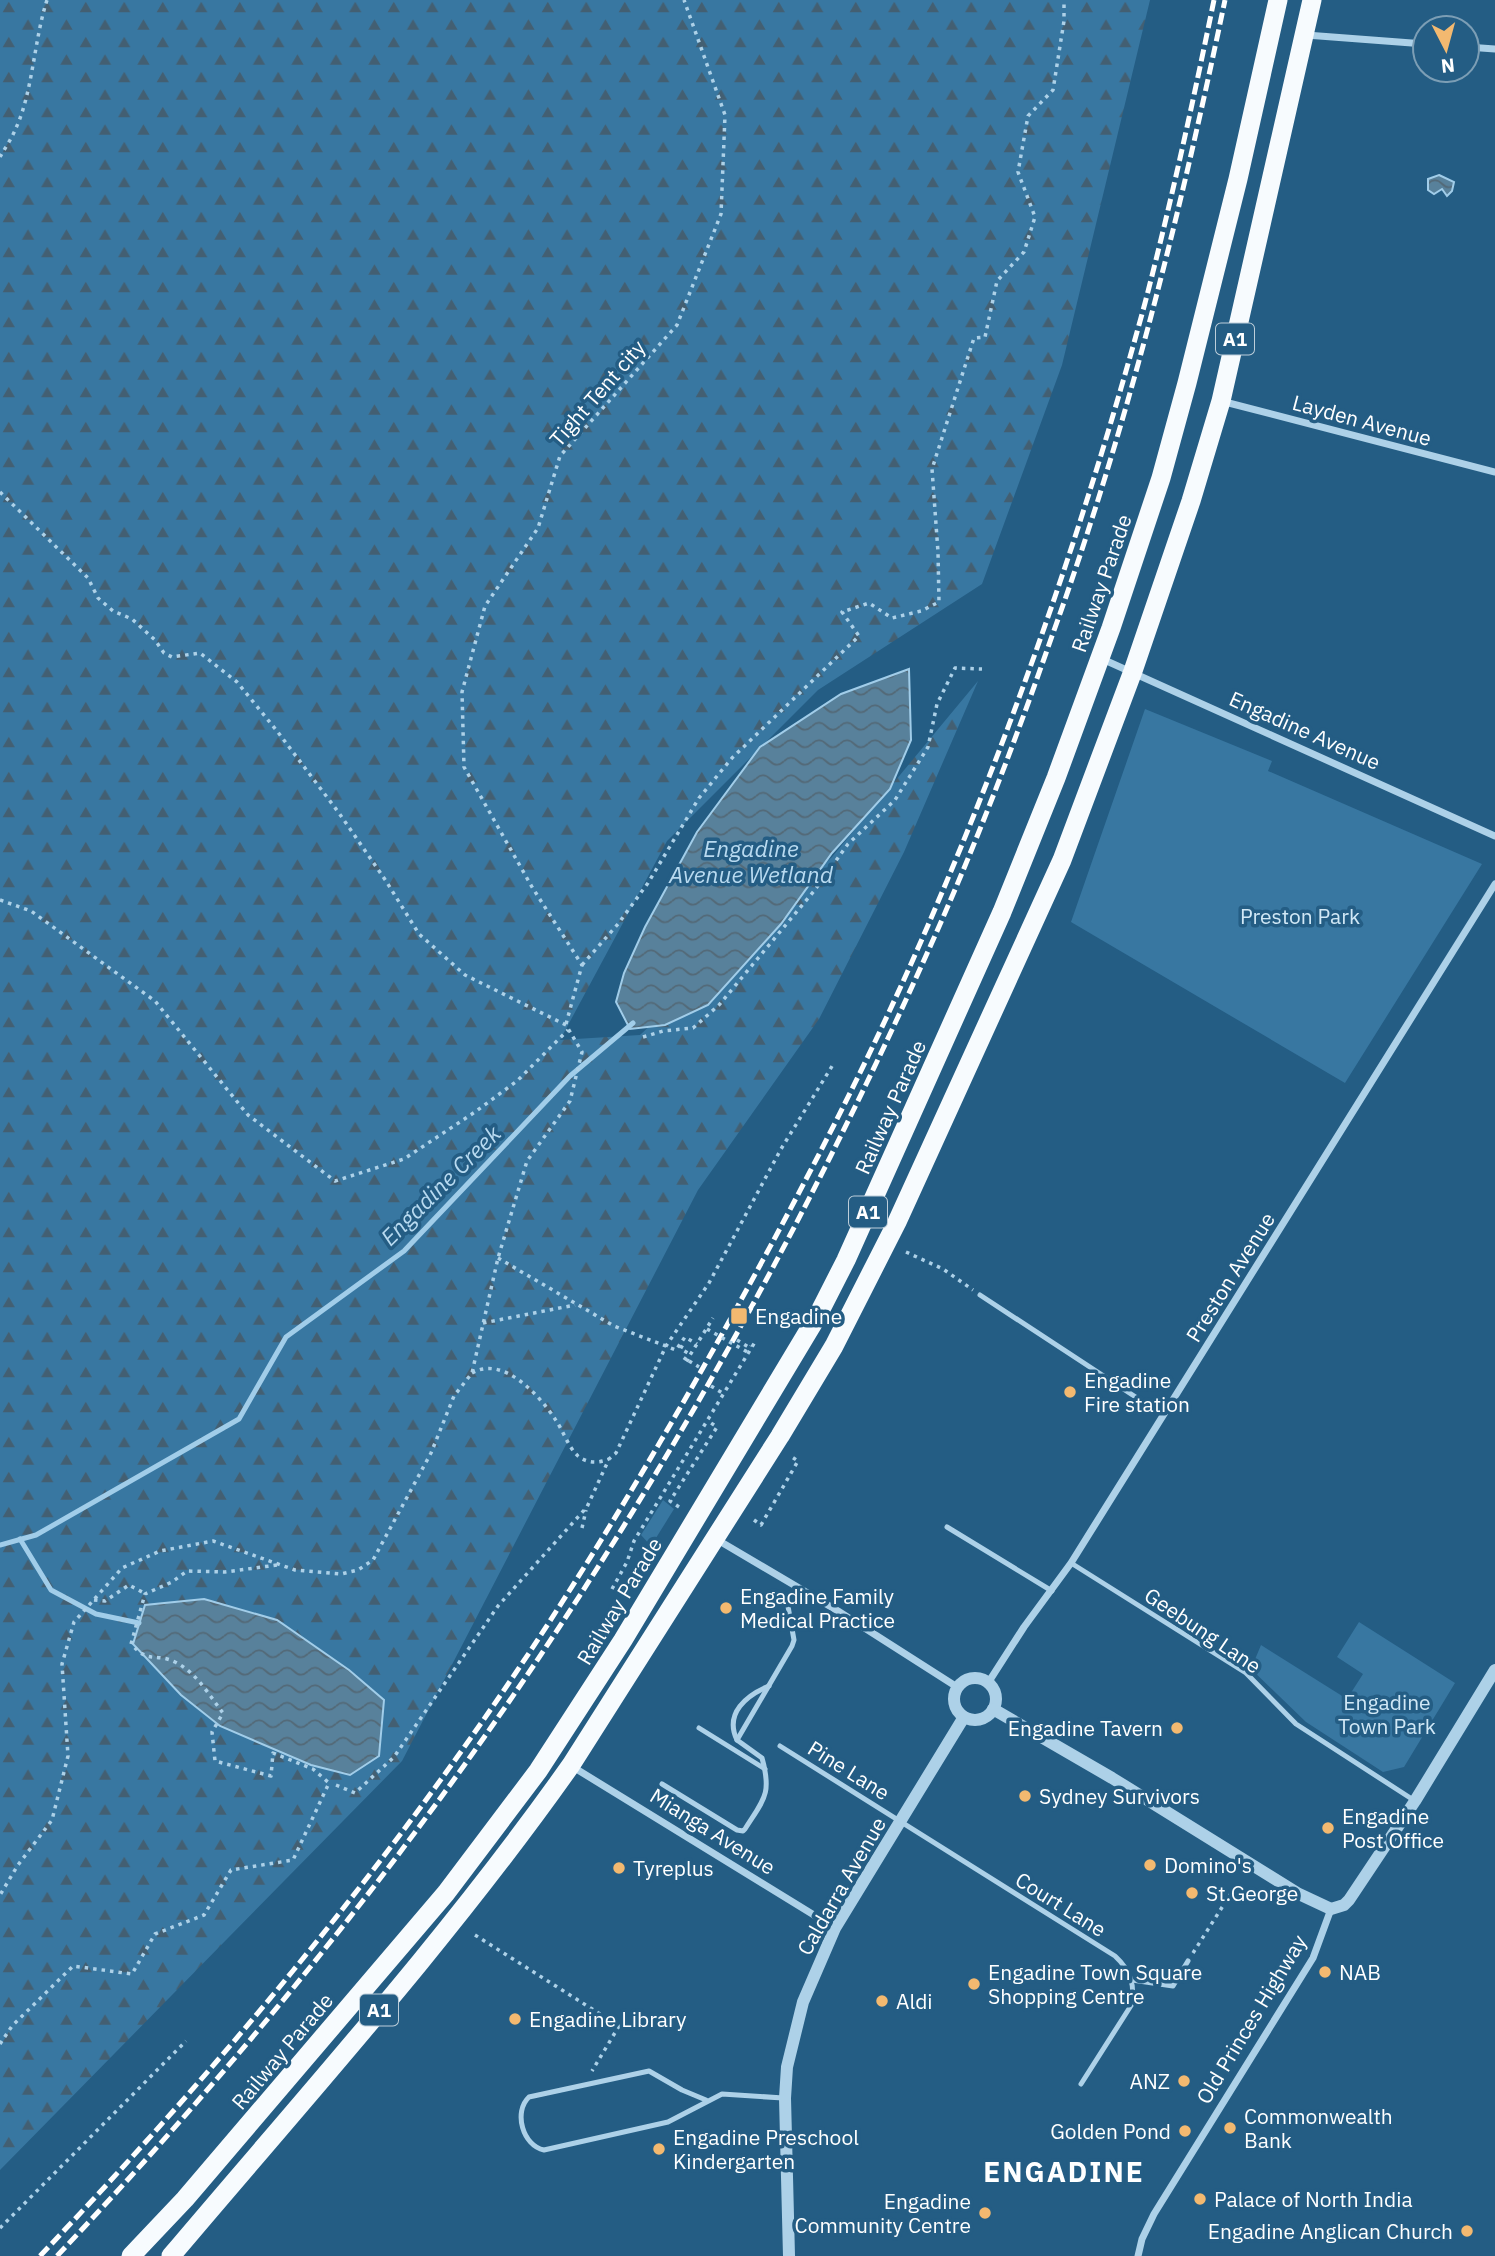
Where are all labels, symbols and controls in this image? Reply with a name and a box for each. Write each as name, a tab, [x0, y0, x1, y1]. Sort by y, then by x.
north arrow	[1411, 14, 1481, 84]
text: N	[1440, 53, 1456, 79]
road number: A1	[1216, 324, 1254, 354]
street label: Tight Tent city	[543, 333, 651, 452]
street label: Layden Avenue	[1289, 388, 1435, 452]
street label: Railway Parade	[1064, 510, 1138, 656]
street label: Engadine Avenue	[1225, 684, 1385, 776]
water label: Engadine Avenue Wetland	[668, 833, 834, 889]
park label: Preston Park	[1240, 902, 1360, 930]
street label: Railway Parade	[848, 1036, 932, 1178]
water label: Engadine Creek	[373, 1118, 507, 1252]
road number: A1	[849, 1196, 887, 1228]
street label: Preston Avenue	[1179, 1207, 1281, 1347]
place label: Engadine	[755, 1302, 842, 1330]
marker: Engadine	[729, 1306, 749, 1326]
place label: Engadine Fire station	[1084, 1366, 1190, 1418]
marker: Engadine Fire station	[1062, 1384, 1078, 1400]
street label: Railway Parade	[570, 1532, 668, 1670]
street label: Geebung Lane	[1139, 1581, 1267, 1679]
place label: Engadine Family Medical Practice	[740, 1582, 895, 1634]
marker: Engadine Family Medical Practice	[718, 1600, 734, 1616]
park label: Engadine Town Park	[1338, 1688, 1436, 1740]
place label: Engadine Tavern	[1008, 1714, 1163, 1742]
marker: Engadine Tavern	[1169, 1720, 1185, 1736]
street label: Pine Lane	[803, 1734, 895, 1806]
street label: Mianga Avenue	[645, 1781, 781, 1881]
place label: Sydney Survivors	[1039, 1782, 1200, 1810]
marker: Sydney Survivors	[1017, 1788, 1033, 1804]
place label: Engadine Post Office	[1342, 1802, 1444, 1854]
street label: Caldarra Avenue	[790, 1812, 892, 1960]
marker: Engadine Post Office	[1320, 1820, 1336, 1836]
place label: Domino's	[1164, 1851, 1252, 1879]
place label: Tyreplus	[633, 1854, 714, 1882]
marker: Domino's	[1142, 1857, 1158, 1873]
marker: Tyreplus	[611, 1860, 627, 1876]
street label: Court Lane	[1010, 1865, 1112, 1943]
place label: St.George	[1206, 1879, 1298, 1907]
marker: St.George	[1184, 1885, 1200, 1901]
street label: Old Princes Highway	[1189, 1929, 1313, 2109]
place label: Engadine Town Square Shopping Centre	[988, 1958, 1202, 2010]
place label: NAB	[1339, 1958, 1381, 1986]
marker: NAB	[1317, 1964, 1333, 1980]
marker: Engadine Town Square Shopping Centre	[966, 1976, 982, 1992]
street label: Railway Parade	[225, 1987, 339, 2115]
place label: Aldi	[896, 1987, 933, 2015]
marker: Aldi	[874, 1993, 890, 2009]
road number: A1	[360, 1994, 398, 2026]
place label: Engadine Library	[529, 2005, 687, 2033]
marker: Engadine Library	[507, 2011, 523, 2027]
place label: ANZ	[1130, 2067, 1170, 2095]
marker: ANZ	[1176, 2073, 1192, 2089]
place label: Commonwealth Bank	[1244, 2102, 1393, 2154]
place label: Golden Pond	[1050, 2117, 1171, 2145]
marker: Commonwealth Bank	[1222, 2120, 1238, 2136]
place label: Engadine Preschool Kindergarten	[673, 2123, 859, 2175]
marker: Golden Pond	[1177, 2123, 1193, 2139]
marker: Engadine Preschool Kindergarten	[651, 2141, 667, 2157]
district label: ENGADINE	[983, 2153, 1145, 2190]
place label: Palace of North India	[1214, 2185, 1413, 2213]
place label: Engadine Community Centre	[795, 2187, 971, 2239]
marker: Palace of North India	[1192, 2191, 1208, 2207]
marker: Engadine Community Centre	[977, 2205, 993, 2221]
place label: Engadine Anglican Church	[1208, 2217, 1453, 2245]
marker: Engadine Anglican Church	[1459, 2223, 1475, 2239]

